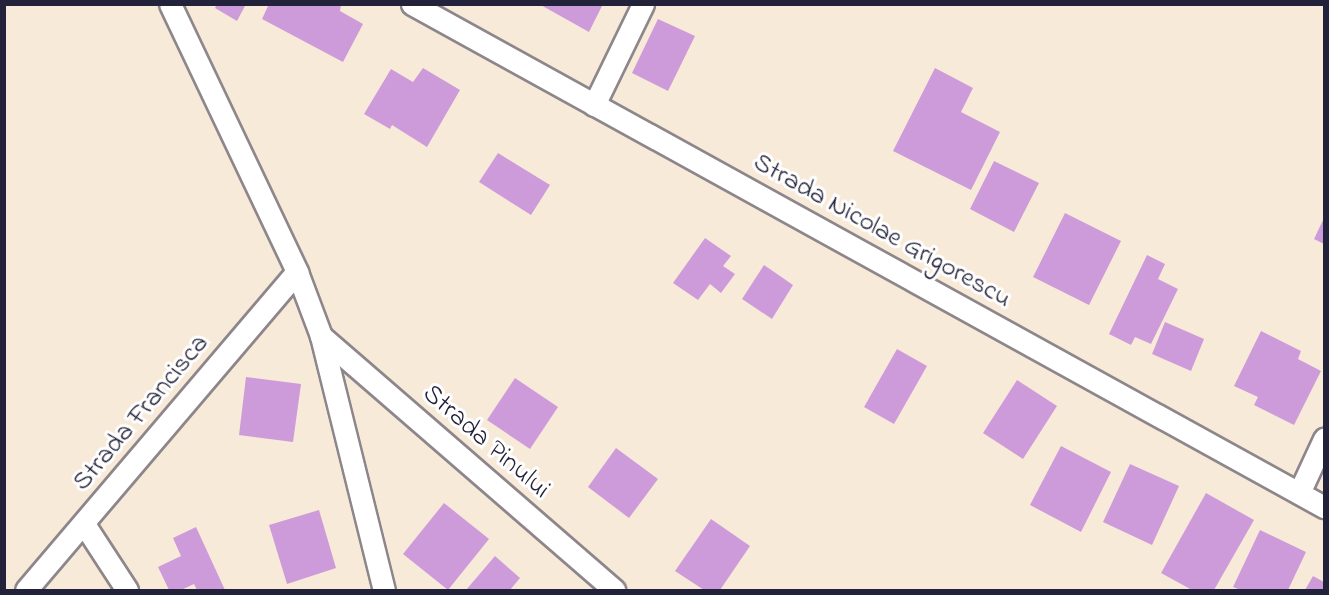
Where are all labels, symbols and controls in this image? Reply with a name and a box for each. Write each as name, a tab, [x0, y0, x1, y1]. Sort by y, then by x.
street label: Strada Nicolae Grigorescu	[747, 147, 1017, 315]
street label: Strada Francisca	[66, 328, 216, 498]
street label: Strada Pinului	[416, 378, 556, 506]

